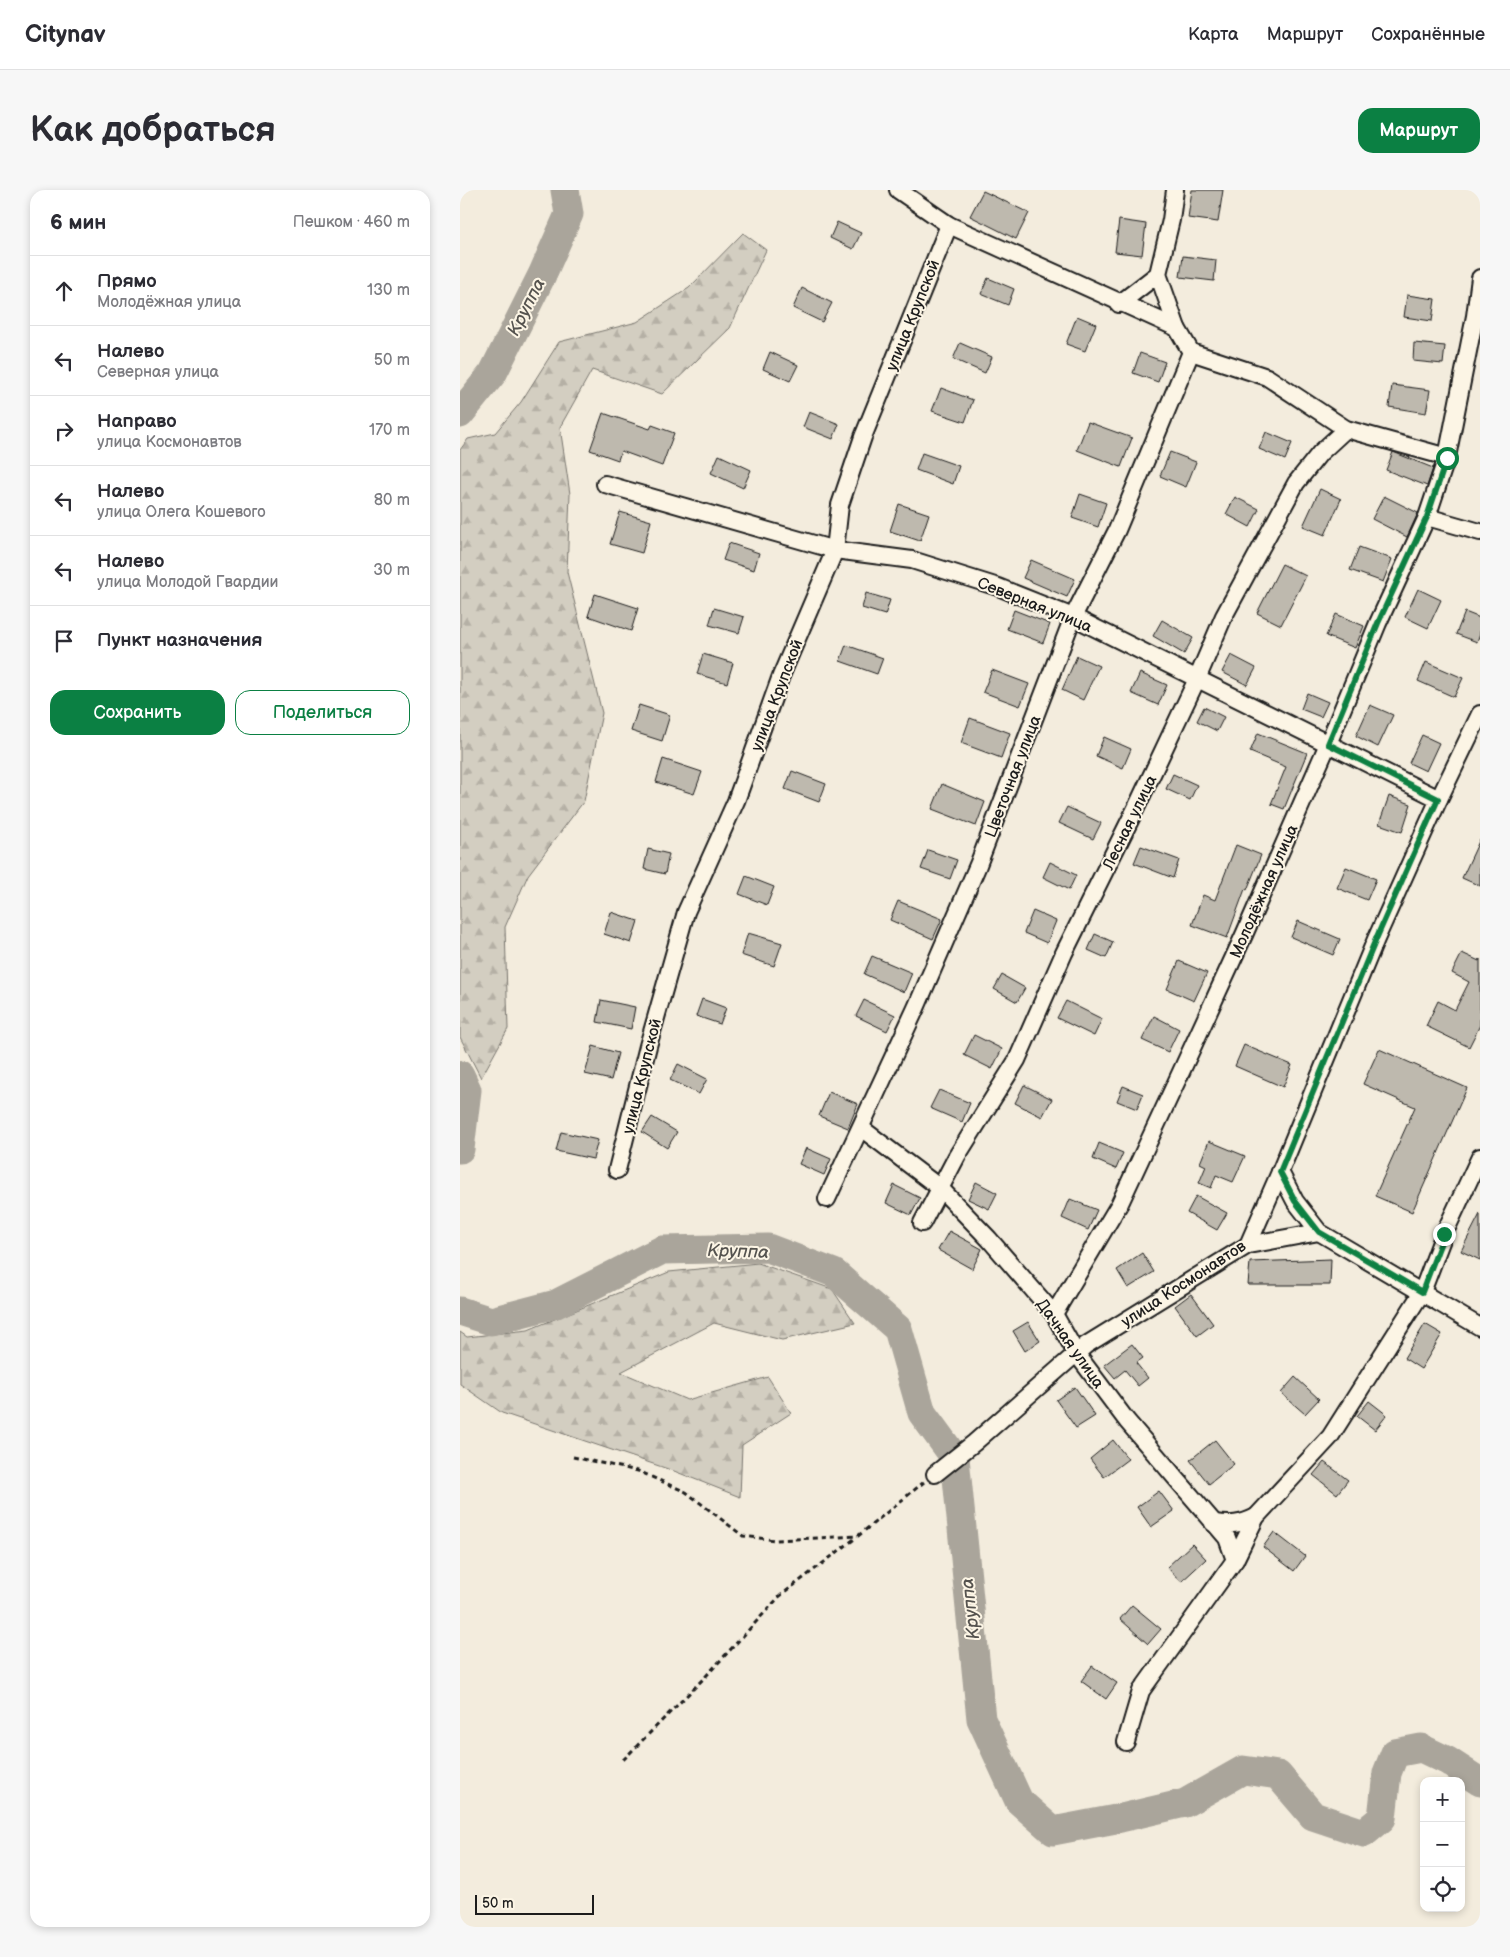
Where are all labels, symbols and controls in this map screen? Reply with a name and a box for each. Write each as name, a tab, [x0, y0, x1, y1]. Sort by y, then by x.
text: Citynav	[25, 20, 106, 49]
text: Карта	[1188, 24, 1239, 45]
text: Маршрут	[1267, 24, 1343, 45]
text: Сохранённые	[1371, 24, 1485, 45]
button: Маршрут	[1358, 108, 1480, 153]
text: Как добраться	[30, 109, 276, 152]
text: 6 мин	[50, 210, 106, 235]
text: Пешком · 460 m	[293, 213, 410, 232]
street label: улица Крупской	[882, 257, 944, 374]
text: Прямо	[97, 270, 157, 293]
water label: Круппа	[503, 275, 550, 339]
icon: ahead	[50, 277, 78, 305]
text: 130 m	[367, 281, 410, 300]
text: Молодёжная улица	[97, 293, 241, 312]
text: Налево	[97, 340, 164, 363]
icon: left	[50, 347, 78, 375]
text: 50 m	[374, 351, 410, 370]
text: Северная улица	[97, 363, 219, 382]
text: Направо	[97, 410, 177, 433]
icon: right	[50, 417, 78, 445]
text: 170 m	[369, 421, 410, 440]
text: улица Космонавтов	[97, 433, 242, 452]
route start	[1436, 447, 1459, 470]
text: Налево	[97, 480, 164, 503]
icon: left	[50, 487, 78, 515]
text: 80 m	[374, 491, 410, 510]
text: улица Олега Кошевого	[97, 503, 266, 522]
text: Налево	[97, 550, 164, 573]
icon: left	[50, 557, 78, 585]
text: 30 m	[373, 561, 410, 580]
text: улица Молодой Гвардии	[97, 573, 279, 592]
street label: Северная улица	[974, 574, 1095, 637]
icon: arrive	[50, 627, 78, 655]
text: Пункт назначения	[97, 629, 262, 652]
street label: улица Крупской	[747, 637, 807, 754]
button: Сохранить	[50, 690, 225, 735]
button: Поделиться	[235, 690, 410, 735]
street label: Цветочная улица	[981, 712, 1046, 840]
street label: Лесная улица	[1099, 772, 1162, 874]
street label: Молодёжная улица	[1226, 821, 1303, 961]
street label: улица Крупской	[619, 1017, 666, 1136]
route end	[1433, 1223, 1456, 1246]
street label: улица Космонавтов	[1118, 1237, 1250, 1332]
water label: Круппа	[707, 1240, 769, 1263]
street label: Дачная улица	[1032, 1295, 1108, 1393]
water label: Круппа	[957, 1577, 984, 1641]
map controls	[1420, 1777, 1465, 1912]
button: +	[1420, 1777, 1465, 1822]
button: −	[1420, 1822, 1465, 1867]
button: locate	[1420, 1867, 1465, 1912]
scale bar	[475, 1892, 594, 1915]
text: 50 m	[482, 1895, 514, 1912]

